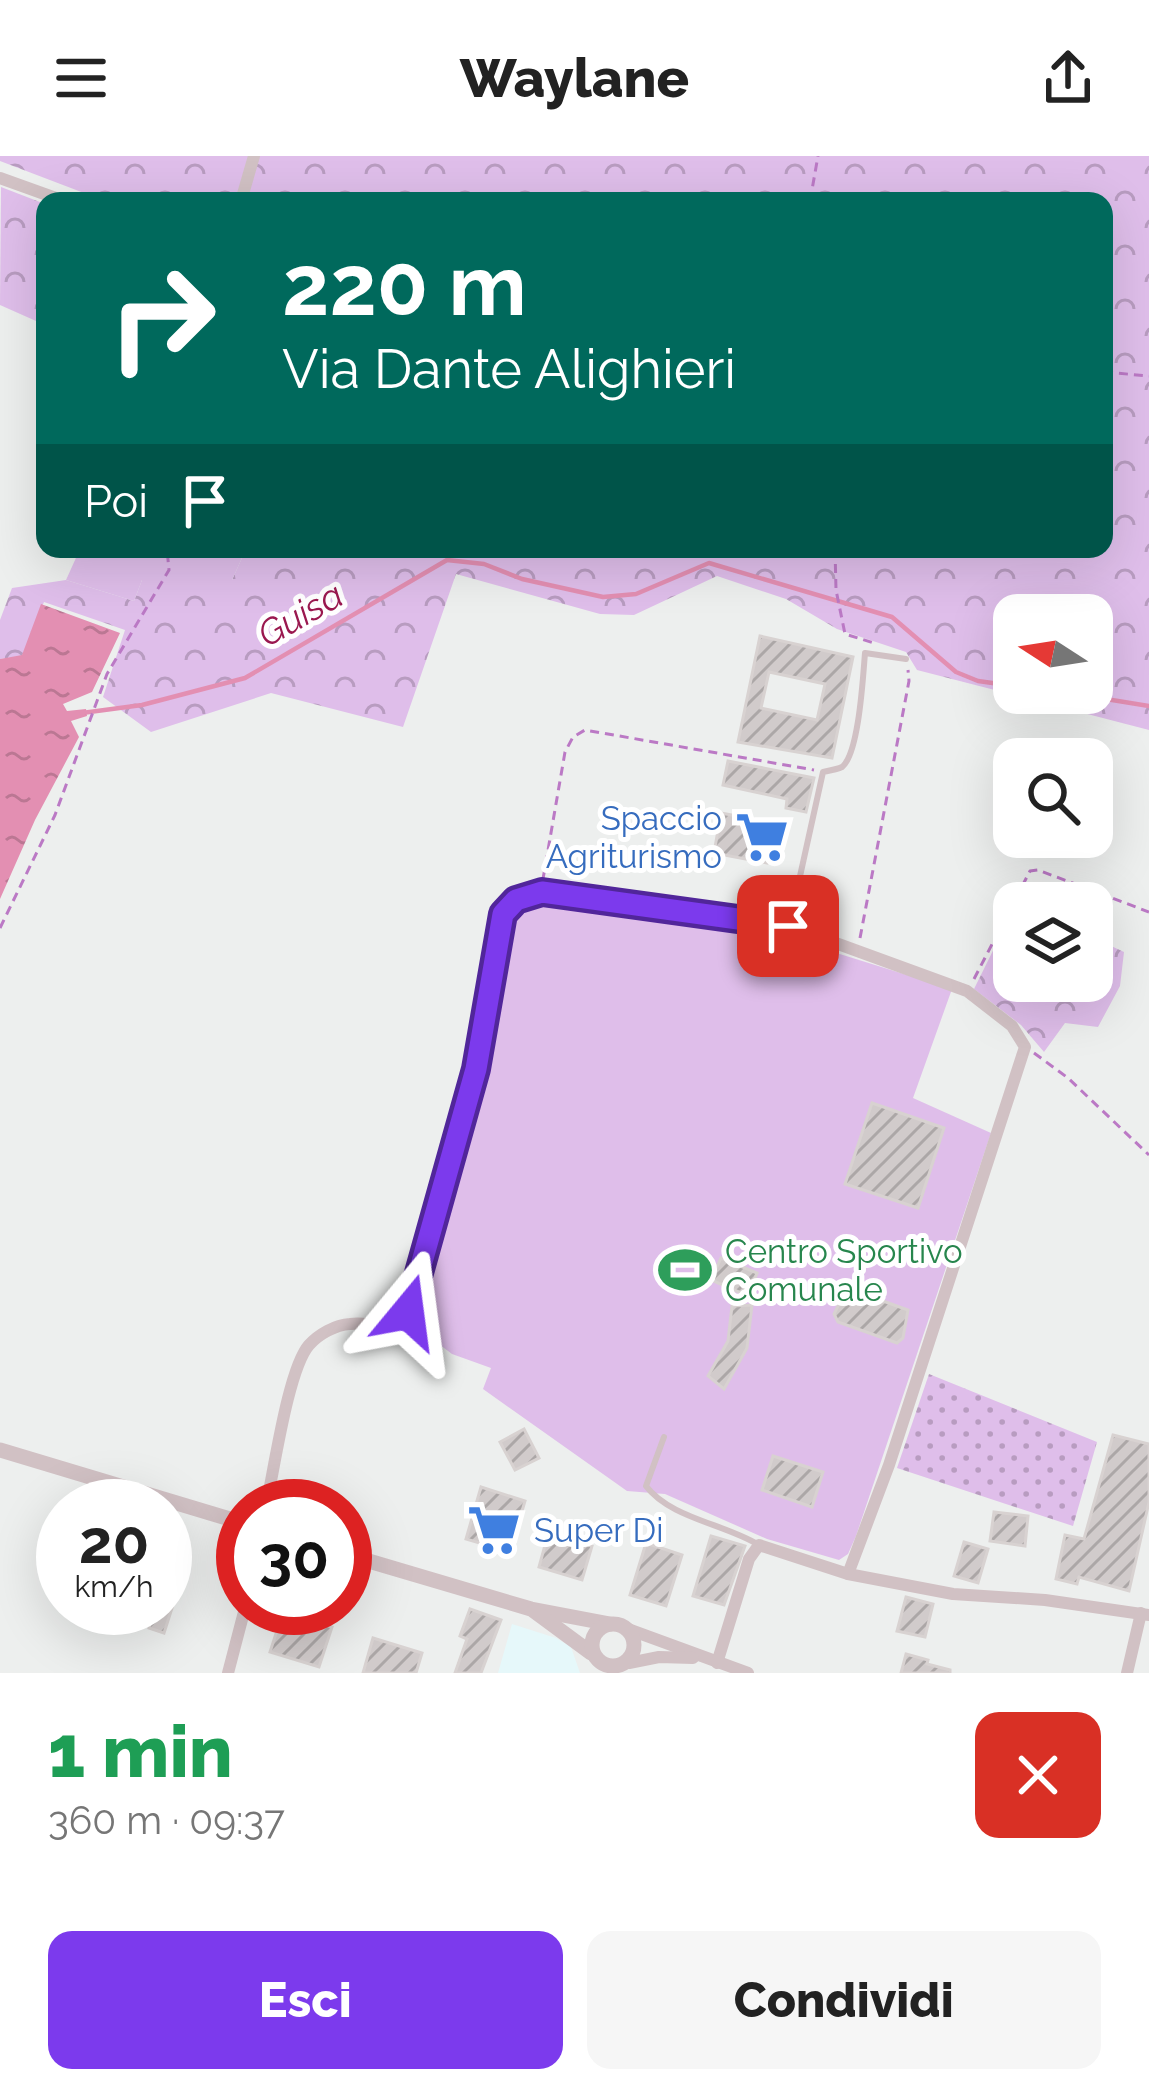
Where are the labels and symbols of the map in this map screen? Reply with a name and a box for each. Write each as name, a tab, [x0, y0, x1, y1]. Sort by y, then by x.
water label: Guisa	[250, 573, 350, 655]
north arrow	[993, 594, 1113, 714]
place label: Spaccio Agriturismo	[546, 799, 722, 876]
supermarket icon: Spaccio Agriturismo	[733, 808, 791, 866]
pin	[737, 875, 839, 977]
place label: Centro Sportivo Comunale	[725, 1232, 963, 1309]
sports icon: Centro Sportivo Comunale	[656, 1241, 714, 1299]
position arrow	[345, 1249, 471, 1375]
speed limit sign: 30	[216, 1479, 372, 1635]
supermarket icon: Super Di	[465, 1501, 523, 1559]
place label: Super Di	[534, 1511, 663, 1550]

